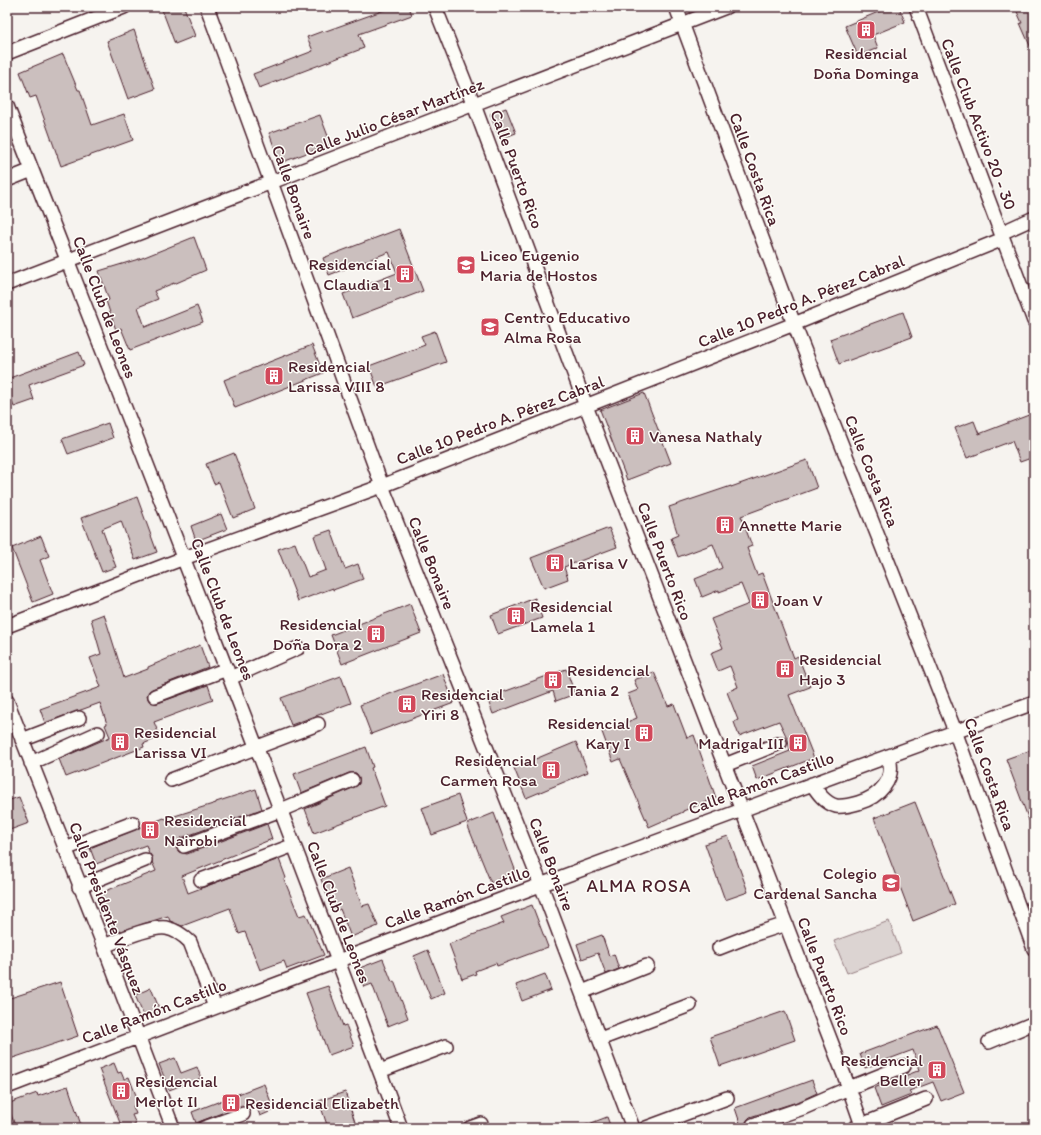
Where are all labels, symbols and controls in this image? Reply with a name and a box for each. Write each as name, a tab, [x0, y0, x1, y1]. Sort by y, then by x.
building icon: Residencial Doña Dominga	[855, 19, 877, 41]
street label: Calle Club Activo 20 - 30	[937, 35, 1021, 213]
place label: Residencial Doña Dominga	[813, 43, 919, 83]
street label: Calle Julio César Martínez	[301, 73, 487, 160]
street label: Calle Puerto Rico	[486, 107, 548, 231]
street label: Calle Costa Rica	[725, 110, 785, 228]
street label: Calle Bonaire	[268, 142, 320, 242]
street label: Calle Club de Leones	[69, 233, 141, 381]
place label: Liceo Eugenio Maria de Hostos	[480, 245, 598, 285]
street label: Calle 10 Pedro A. Pérez Cabral	[695, 250, 907, 352]
place label: Residencial Claudia 1	[308, 254, 391, 294]
school or university icon: Liceo Eugenio Maria de Hostos	[455, 254, 477, 276]
building icon: Residencial Claudia 1	[394, 263, 416, 285]
place label: Centro Educativo Alma Rosa	[504, 307, 630, 347]
school or university icon: Centro Educativo Alma Rosa	[479, 316, 501, 338]
place label: Residencial Larissa VIII 8	[288, 356, 385, 396]
building icon: Residencial Larissa VIII 8	[263, 365, 285, 387]
street label: Calle 10 Pedro A. Pérez Cabral	[393, 371, 607, 469]
street label: Calle Costa Rica	[840, 412, 904, 530]
building icon: Vanesa Nathaly	[624, 425, 646, 447]
place label: Vanesa Nathaly	[649, 426, 762, 446]
street label: Calle Puerto Rico	[633, 499, 697, 623]
street label: Calle Bonaire	[404, 514, 460, 612]
building icon: Annette Marie	[714, 514, 736, 536]
place label: Annette Marie	[739, 515, 842, 535]
street label: Calle Club de Leones	[187, 535, 259, 683]
building icon: Larisa V	[544, 552, 566, 574]
place label: Larisa V	[569, 553, 628, 573]
building icon: Joan V	[749, 589, 771, 611]
place label: Joan V	[774, 590, 822, 610]
place label: Residencial Lamela 1	[530, 596, 613, 636]
building icon: Residencial Lamela 1	[505, 605, 527, 627]
place label: Residencial Doña Dora 2	[272, 614, 362, 654]
building icon: Residencial Doña Dora 2	[365, 623, 387, 645]
place label: Residencial Hajo 3	[799, 649, 882, 689]
building icon: Residencial Hajo 3	[774, 658, 796, 680]
place label: Residencial Tania 2	[567, 660, 650, 700]
building icon: Residencial Tania 2	[542, 669, 564, 691]
place label: Residencial Yiri 8	[421, 684, 504, 724]
building icon: Residencial Yiri 8	[396, 693, 418, 715]
place label: Residencial Kary I	[547, 713, 630, 753]
street label: Calle Costa Rica	[960, 715, 1020, 833]
place label: Residencial Larissa VI	[134, 722, 217, 762]
building icon: Residencial Kary I	[633, 722, 655, 744]
building icon: Residencial Larissa VI	[109, 731, 131, 753]
building icon: Madrigal III	[787, 732, 809, 754]
place label: Madrigal III	[698, 733, 784, 753]
street label: Calle Ramón Castillo	[685, 747, 837, 819]
place label: Residencial Carmen Rosa	[440, 750, 537, 790]
building icon: Residencial Carmen Rosa	[540, 759, 562, 781]
place label: Residencial Nairobi	[164, 810, 247, 850]
street label: Calle Bonaire	[525, 814, 579, 914]
street label: Calle Presidente Vásquez	[65, 819, 149, 997]
building icon: Residencial Nairobi	[139, 819, 161, 841]
street label: Calle Club de Leones	[303, 838, 375, 986]
street label: Calle Ramón Castillo	[381, 861, 533, 933]
place label: Colegio Cardenal Sancha	[753, 863, 877, 903]
school or university icon: Colegio Cardenal Sancha	[880, 872, 902, 894]
district label: ALMA ROSA	[587, 875, 691, 897]
street label: Calle Puerto Rico	[793, 914, 857, 1038]
street label: Calle Ramón Castillo	[79, 974, 229, 1048]
place label: Residencial Beller	[840, 1050, 923, 1090]
building icon: Residencial Beller	[926, 1059, 948, 1081]
place label: Residencial Merlot II	[135, 1071, 218, 1111]
building icon: Residencial Merlot II	[110, 1080, 132, 1102]
building icon: Residencial Elizabeth	[220, 1092, 242, 1114]
place label: Residencial Elizabeth	[245, 1093, 400, 1113]

